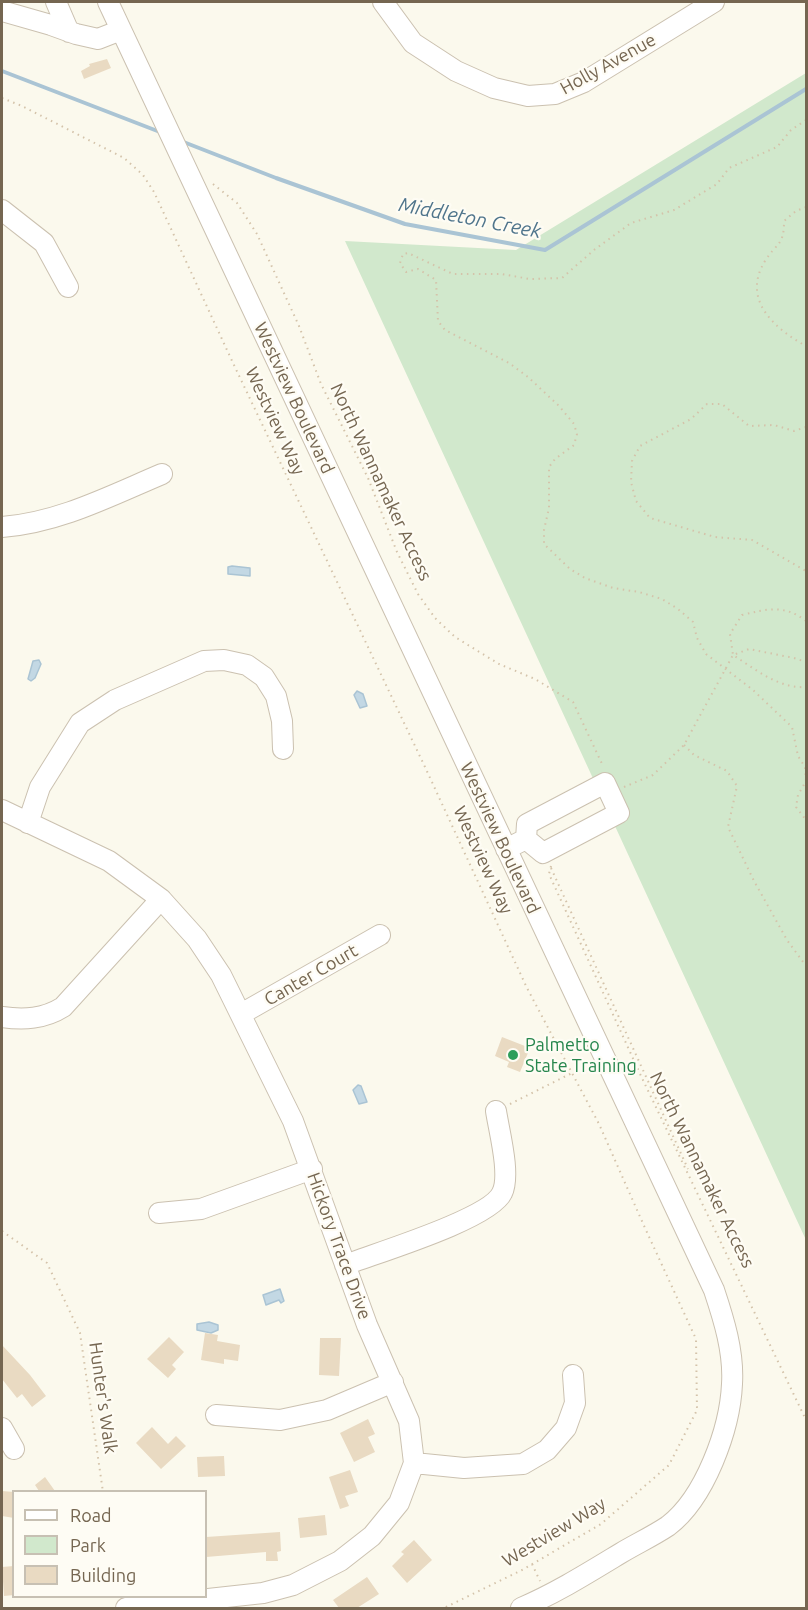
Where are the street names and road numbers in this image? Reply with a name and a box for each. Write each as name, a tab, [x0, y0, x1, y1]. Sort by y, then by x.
street label: Holly Avenue	[556, 29, 660, 99]
street label: Westview Boulevard	[249, 319, 339, 477]
street label: Westview Way	[241, 364, 309, 478]
street label: North Wannamaker Access	[326, 380, 436, 584]
street label: Westview Boulevard	[455, 759, 545, 917]
street label: Westview Way	[449, 803, 517, 917]
street label: Canter Court	[260, 940, 362, 1010]
street label: North Wannamaker Access	[645, 1068, 759, 1272]
street label: Hickory Trace Drive	[302, 1170, 376, 1322]
street label: Hunter's Walk	[84, 1341, 122, 1455]
street label: Westview Way	[498, 1493, 610, 1571]

